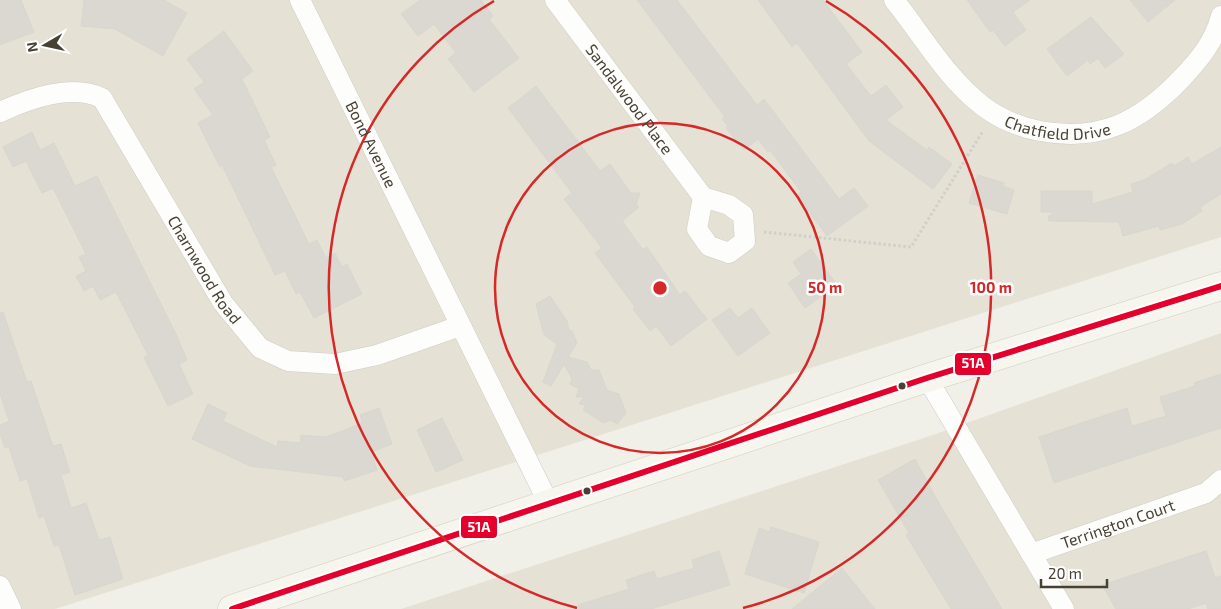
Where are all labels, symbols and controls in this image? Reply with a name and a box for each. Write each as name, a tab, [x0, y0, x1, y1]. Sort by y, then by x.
north arrow	[20, 20, 70, 70]
street label: Sandalwood Place	[582, 40, 677, 158]
text: N	[22, 41, 41, 53]
street label: Bond Avenue	[342, 98, 401, 191]
street label: Chatfield Drive	[1002, 111, 1113, 143]
street label: Charnwood Road	[164, 212, 246, 327]
text: 50 m	[808, 278, 842, 296]
text: 100 m	[970, 278, 1012, 296]
centre of rings	[651, 279, 669, 297]
line badge: 51A	[954, 352, 992, 376]
text: 51A	[962, 354, 985, 371]
unlabelled marker	[897, 381, 907, 391]
unlabelled marker	[582, 486, 592, 496]
street label: Terrington Court	[1058, 495, 1177, 552]
line badge: 51A	[460, 515, 498, 539]
text: 51A	[468, 518, 491, 535]
scale bar	[1041, 556, 1107, 588]
text: 20 m	[1048, 564, 1082, 582]

